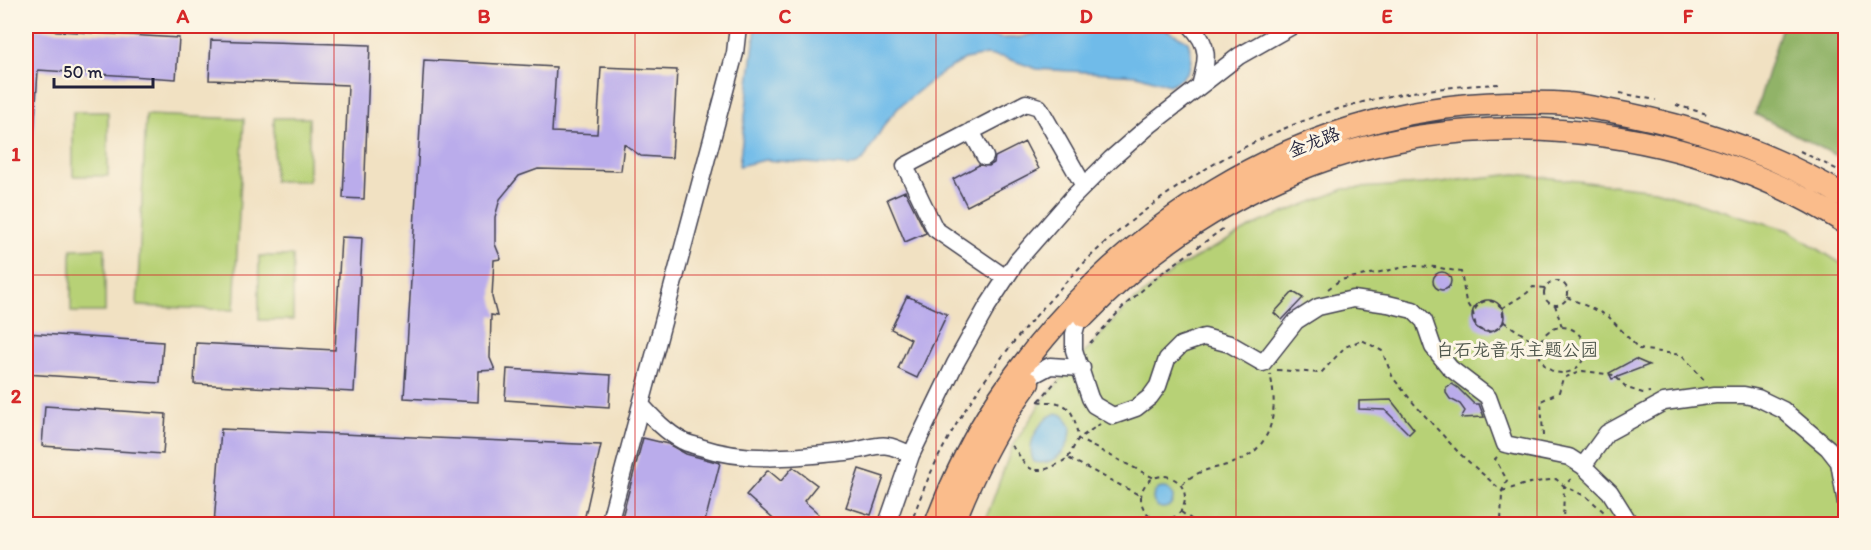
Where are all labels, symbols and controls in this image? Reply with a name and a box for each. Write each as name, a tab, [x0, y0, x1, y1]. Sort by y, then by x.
text: A	[176, 4, 190, 28]
text: B	[478, 4, 491, 28]
text: C	[779, 4, 792, 28]
text: D	[1079, 4, 1093, 28]
text: E	[1381, 4, 1393, 28]
text: F	[1683, 4, 1694, 28]
scale bar	[54, 51, 153, 89]
text: 50 m	[63, 61, 103, 83]
street label: 金龙路	[1285, 122, 1343, 162]
text: 1	[11, 142, 21, 166]
park label: 白石龙音乐主题公园	[1436, 339, 1598, 361]
text: 2	[11, 384, 22, 408]

